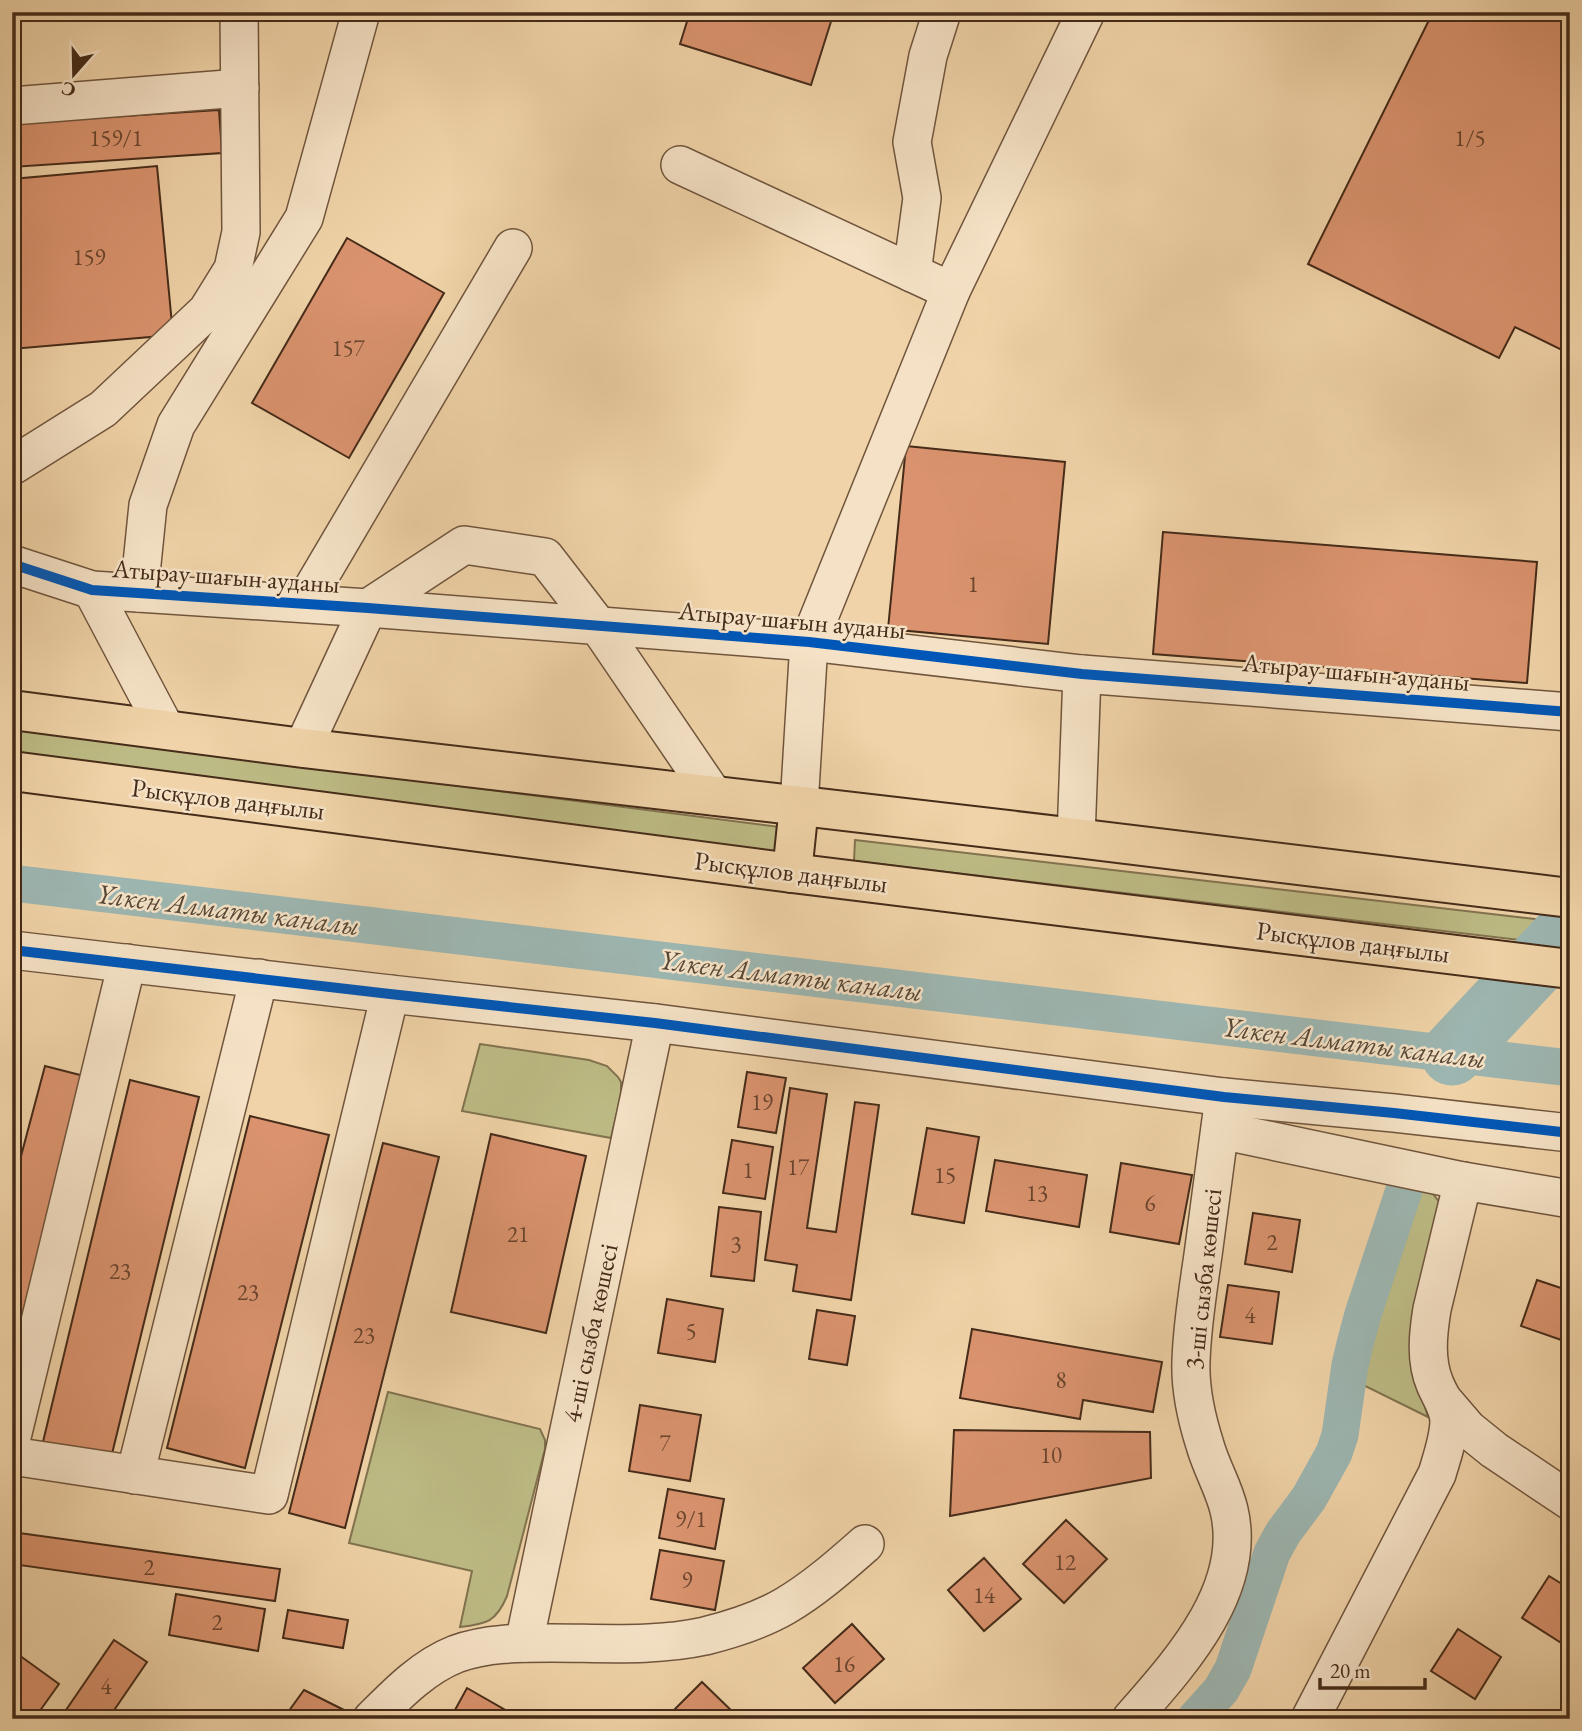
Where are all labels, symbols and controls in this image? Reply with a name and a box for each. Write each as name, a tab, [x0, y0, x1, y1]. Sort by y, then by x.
north arrow	[38, 38, 108, 108]
text: С	[58, 75, 79, 104]
house number: 159/1	[89, 123, 143, 153]
house number: 1/5	[1454, 123, 1486, 153]
house number: 159	[72, 242, 106, 272]
house number: 157	[331, 333, 366, 363]
street label: Атырау шағын ауданы	[110, 551, 341, 601]
house number: 1	[967, 569, 979, 599]
street label: Атырау шағын ауданы	[676, 593, 907, 647]
street label: Атырау шағын ауданы	[1240, 645, 1471, 699]
street label: Рысқұлов даңғылы	[129, 770, 327, 828]
street label: Рысқұлов даңғылы	[692, 843, 890, 901]
water label: Үлкен Алматы каналы	[95, 875, 361, 943]
street label: Рысқұлов даңғылы	[1254, 913, 1452, 971]
water label: Үлкен Алматы каналы	[658, 941, 924, 1009]
water label: Үлкен Алматы каналы	[1221, 1008, 1487, 1076]
house number: 19	[751, 1087, 773, 1117]
house number: 17	[787, 1152, 810, 1182]
house number: 1	[742, 1155, 754, 1185]
house number: 15	[934, 1160, 956, 1190]
house number: 13	[1026, 1178, 1048, 1208]
street label: 3-ші сызба көшесі	[1177, 1187, 1229, 1371]
house number: 6	[1144, 1188, 1156, 1218]
house number: 21	[507, 1219, 529, 1249]
house number: 2	[1266, 1227, 1278, 1257]
house number: 3	[730, 1229, 742, 1259]
street label: 4-ші сызба көшесі	[554, 1240, 626, 1426]
house number: 23	[109, 1256, 131, 1286]
house number: 23	[237, 1277, 259, 1307]
house number: 4	[1244, 1300, 1256, 1330]
house number: 5	[685, 1316, 697, 1346]
house number: 23	[353, 1320, 375, 1350]
house number: 8	[1055, 1365, 1067, 1395]
house number: 7	[659, 1428, 671, 1458]
house number: 10	[1040, 1440, 1062, 1470]
house number: 9/1	[675, 1504, 707, 1534]
house number: 12	[1054, 1547, 1076, 1577]
house number: 2	[143, 1552, 155, 1582]
house number: 9	[681, 1565, 693, 1595]
house number: 14	[973, 1580, 996, 1610]
house number: 2	[211, 1607, 223, 1637]
scale bar	[1320, 1647, 1424, 1691]
house number: 16	[833, 1649, 855, 1679]
text: 20 m	[1330, 1657, 1371, 1684]
house number: 4	[100, 1671, 112, 1701]

